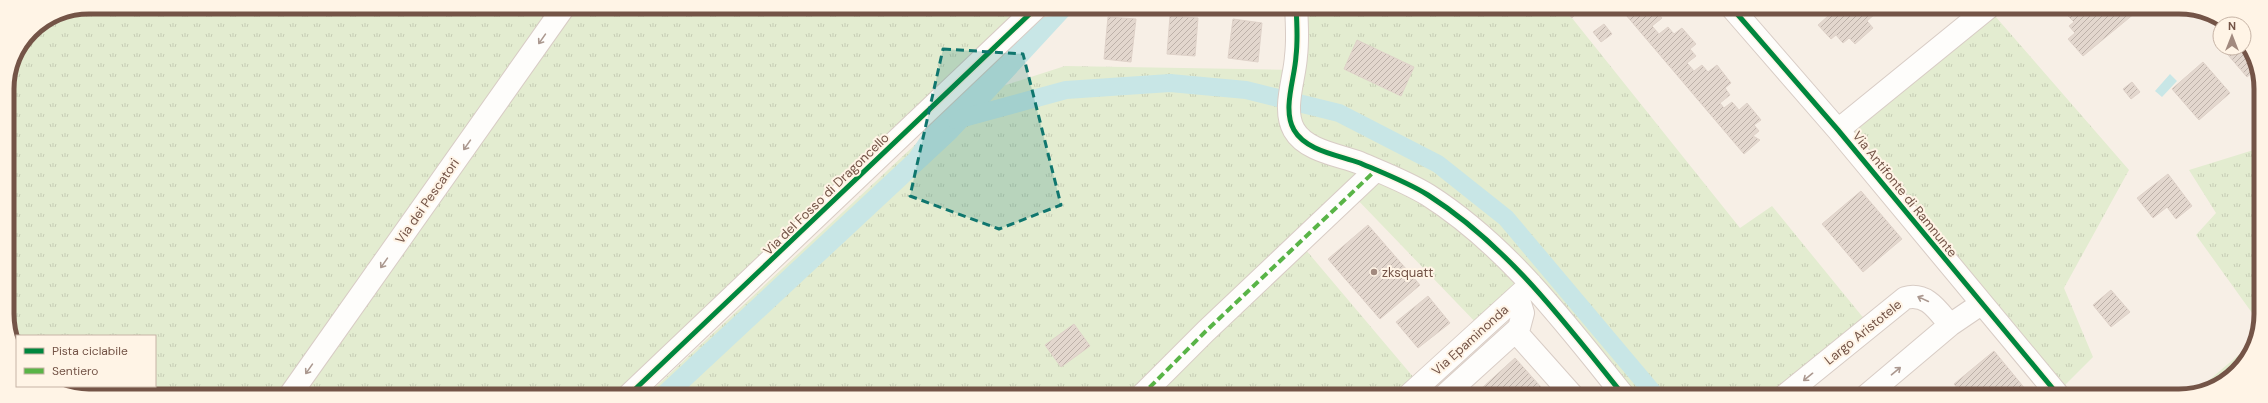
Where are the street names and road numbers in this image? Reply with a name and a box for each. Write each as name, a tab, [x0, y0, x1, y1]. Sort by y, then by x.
street label: Via Antifonte di Ramnunte	[1849, 128, 1961, 260]
street label: Via del Fosso di Dragoncello	[759, 129, 893, 259]
street label: Via dei Pescatori	[391, 155, 463, 247]
street label: Largo Aristotele	[1821, 296, 1905, 368]
street label: Via Epaminonda	[1428, 301, 1512, 379]

